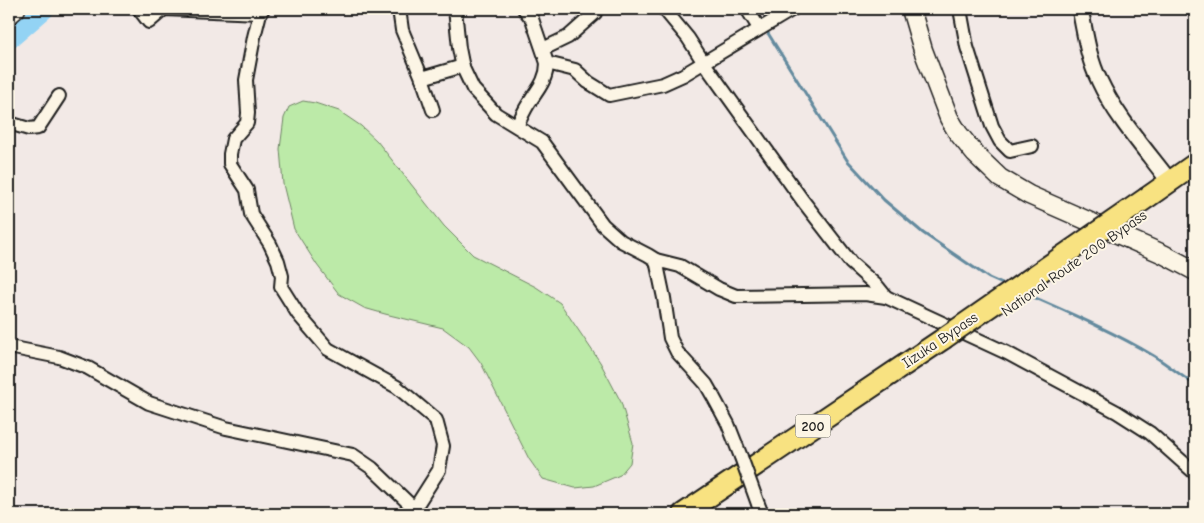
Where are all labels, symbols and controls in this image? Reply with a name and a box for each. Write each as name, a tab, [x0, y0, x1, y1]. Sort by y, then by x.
street label: National Route 200 Bypass	[998, 206, 1150, 320]
street label: Iizuka Bypass	[899, 308, 981, 372]
road number: 200	[796, 414, 830, 438]

